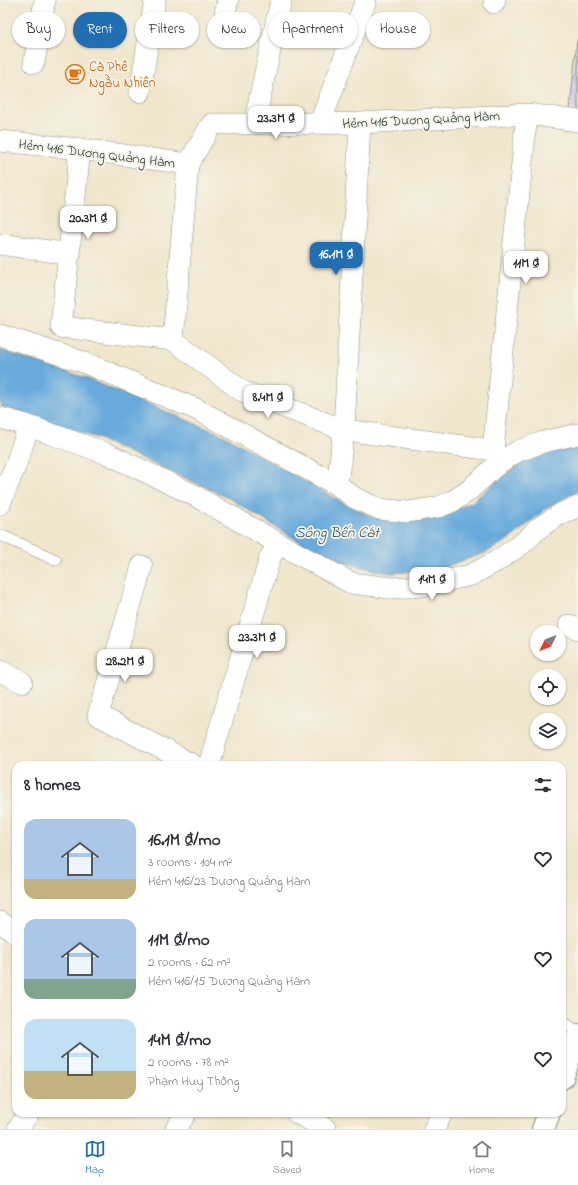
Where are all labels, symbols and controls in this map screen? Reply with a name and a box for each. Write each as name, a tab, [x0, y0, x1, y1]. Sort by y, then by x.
chip: Buy	[12, 12, 65, 48]
chip: Rent	[73, 12, 127, 48]
chip: Filters	[135, 12, 199, 48]
chip: New	[207, 12, 260, 48]
chip: Apartment	[268, 12, 358, 48]
chip: House	[366, 12, 430, 48]
place label: Cà Phê Ngẫu Nhiên	[89, 57, 156, 95]
cafe icon: Cà Phê Ngẫu Nhiên	[64, 63, 86, 85]
pin: 23.3M ₫	[239, 106, 313, 140]
street label: Hẻm 416 Dương Quảng Hàm	[342, 106, 501, 136]
text: 23.3M ₫	[257, 109, 295, 128]
street label: Hẻm 416 Dương Quảng Hàm	[17, 134, 176, 176]
pin: 20.3M ₫	[51, 206, 125, 240]
text: 20.3M ₫	[69, 209, 107, 228]
pin: 16.1M ₫	[299, 242, 373, 276]
text: 16.1M ₫	[319, 245, 353, 264]
pin: 11M ₫	[498, 251, 554, 285]
text: 11M ₫	[513, 254, 539, 273]
pin: 8.4M ₫	[235, 385, 301, 419]
text: 8.4M ₫	[253, 388, 283, 407]
water label: Sông Bến Cát	[295, 522, 381, 545]
pin: 14M ₫	[404, 567, 460, 601]
text: 14M ₫	[418, 570, 446, 589]
pin: 23.3M ₫	[220, 625, 294, 659]
north arrow	[530, 625, 566, 661]
map controls	[530, 625, 566, 749]
text: 23.3M ₫	[238, 628, 276, 647]
pin: 28.2M ₫	[88, 649, 162, 683]
text: 28.2M ₫	[106, 652, 144, 671]
button: locate	[530, 669, 566, 705]
button: layers	[530, 713, 566, 749]
text: 8 homes	[24, 773, 81, 798]
icon: filters	[532, 774, 554, 796]
text: 16.1M ₫/mo	[148, 828, 221, 853]
icon: home	[56, 835, 104, 883]
icon: heart	[532, 848, 554, 870]
text: 3 rooms · 104 m²	[148, 853, 232, 872]
text: Hẻm 416/23 Dương Quảng Hàm	[148, 872, 310, 891]
text: 11M ₫/mo	[148, 928, 210, 953]
icon: home	[56, 935, 104, 983]
icon: heart	[532, 948, 554, 970]
text: 2 rooms · 62 m²	[148, 953, 231, 972]
text: Hẻm 416/15 Dương Quảng Hàm	[148, 972, 310, 991]
text: 14M ₫/mo	[148, 1028, 211, 1053]
icon: home	[56, 1035, 104, 1083]
icon: heart	[532, 1048, 554, 1070]
text: 2 rooms · 78 m²	[148, 1053, 229, 1072]
text: Phạm Huy Thông	[148, 1072, 239, 1091]
tab: Map	[84, 1138, 106, 1178]
tab: Saved	[273, 1138, 302, 1178]
tab: Home	[469, 1138, 494, 1178]

